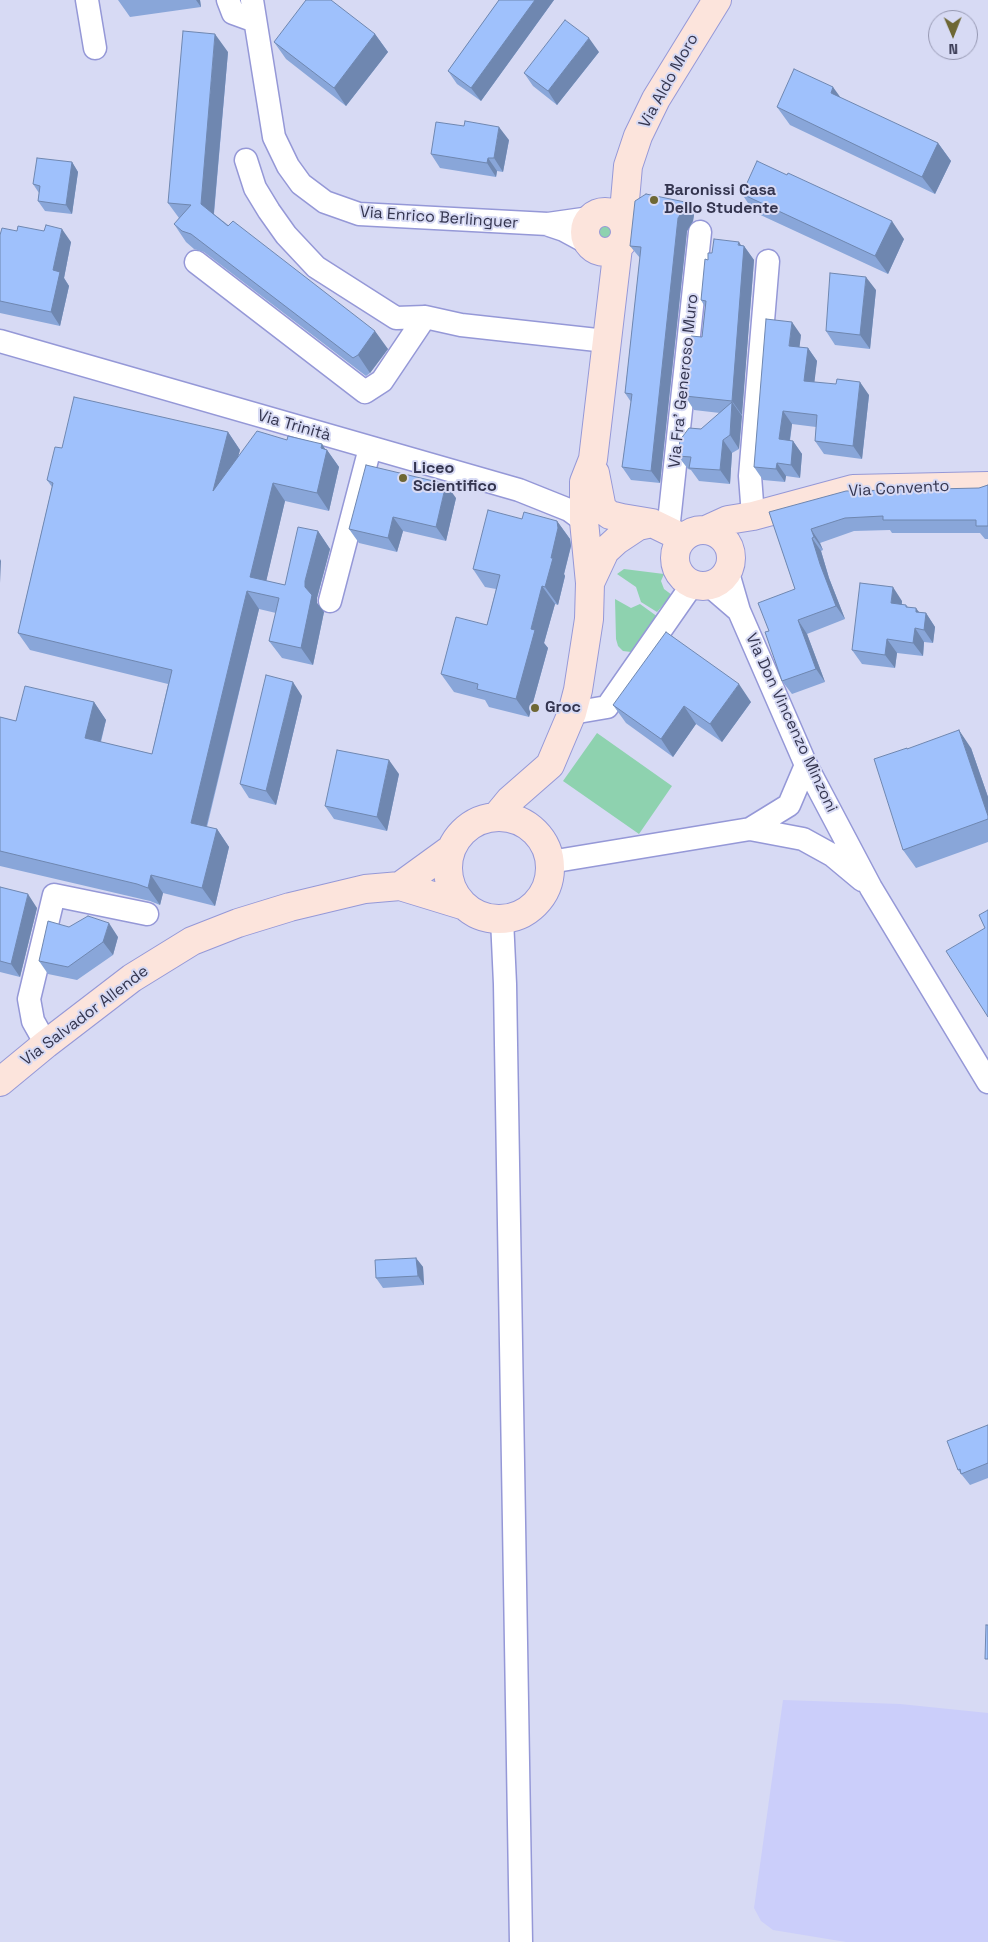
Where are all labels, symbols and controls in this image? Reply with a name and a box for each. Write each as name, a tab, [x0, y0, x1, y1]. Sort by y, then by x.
north arrow	[928, 10, 978, 60]
street label: Via Aldo Moro	[635, 31, 703, 131]
text: N	[948, 40, 958, 58]
place label: Baronissi Casa Dello Studente	[664, 181, 778, 219]
marker: Baronissi Casa Dello Studente	[648, 194, 660, 206]
street label: Via Enrico Berlinguer	[359, 203, 519, 233]
street label: Via Fra’ Generoso Muro	[665, 293, 703, 469]
street label: Via Trinità	[255, 406, 333, 446]
place label: Liceo Scientifico	[413, 459, 497, 497]
marker: Liceo Scientifico	[397, 472, 409, 484]
street label: Via Convento	[848, 477, 950, 501]
street label: Via Don Vincenzo Minzoni	[741, 630, 841, 816]
place label: Groc	[545, 698, 581, 718]
marker: Groc	[529, 702, 541, 714]
street label: Via Salvador Allende	[17, 962, 153, 1070]

